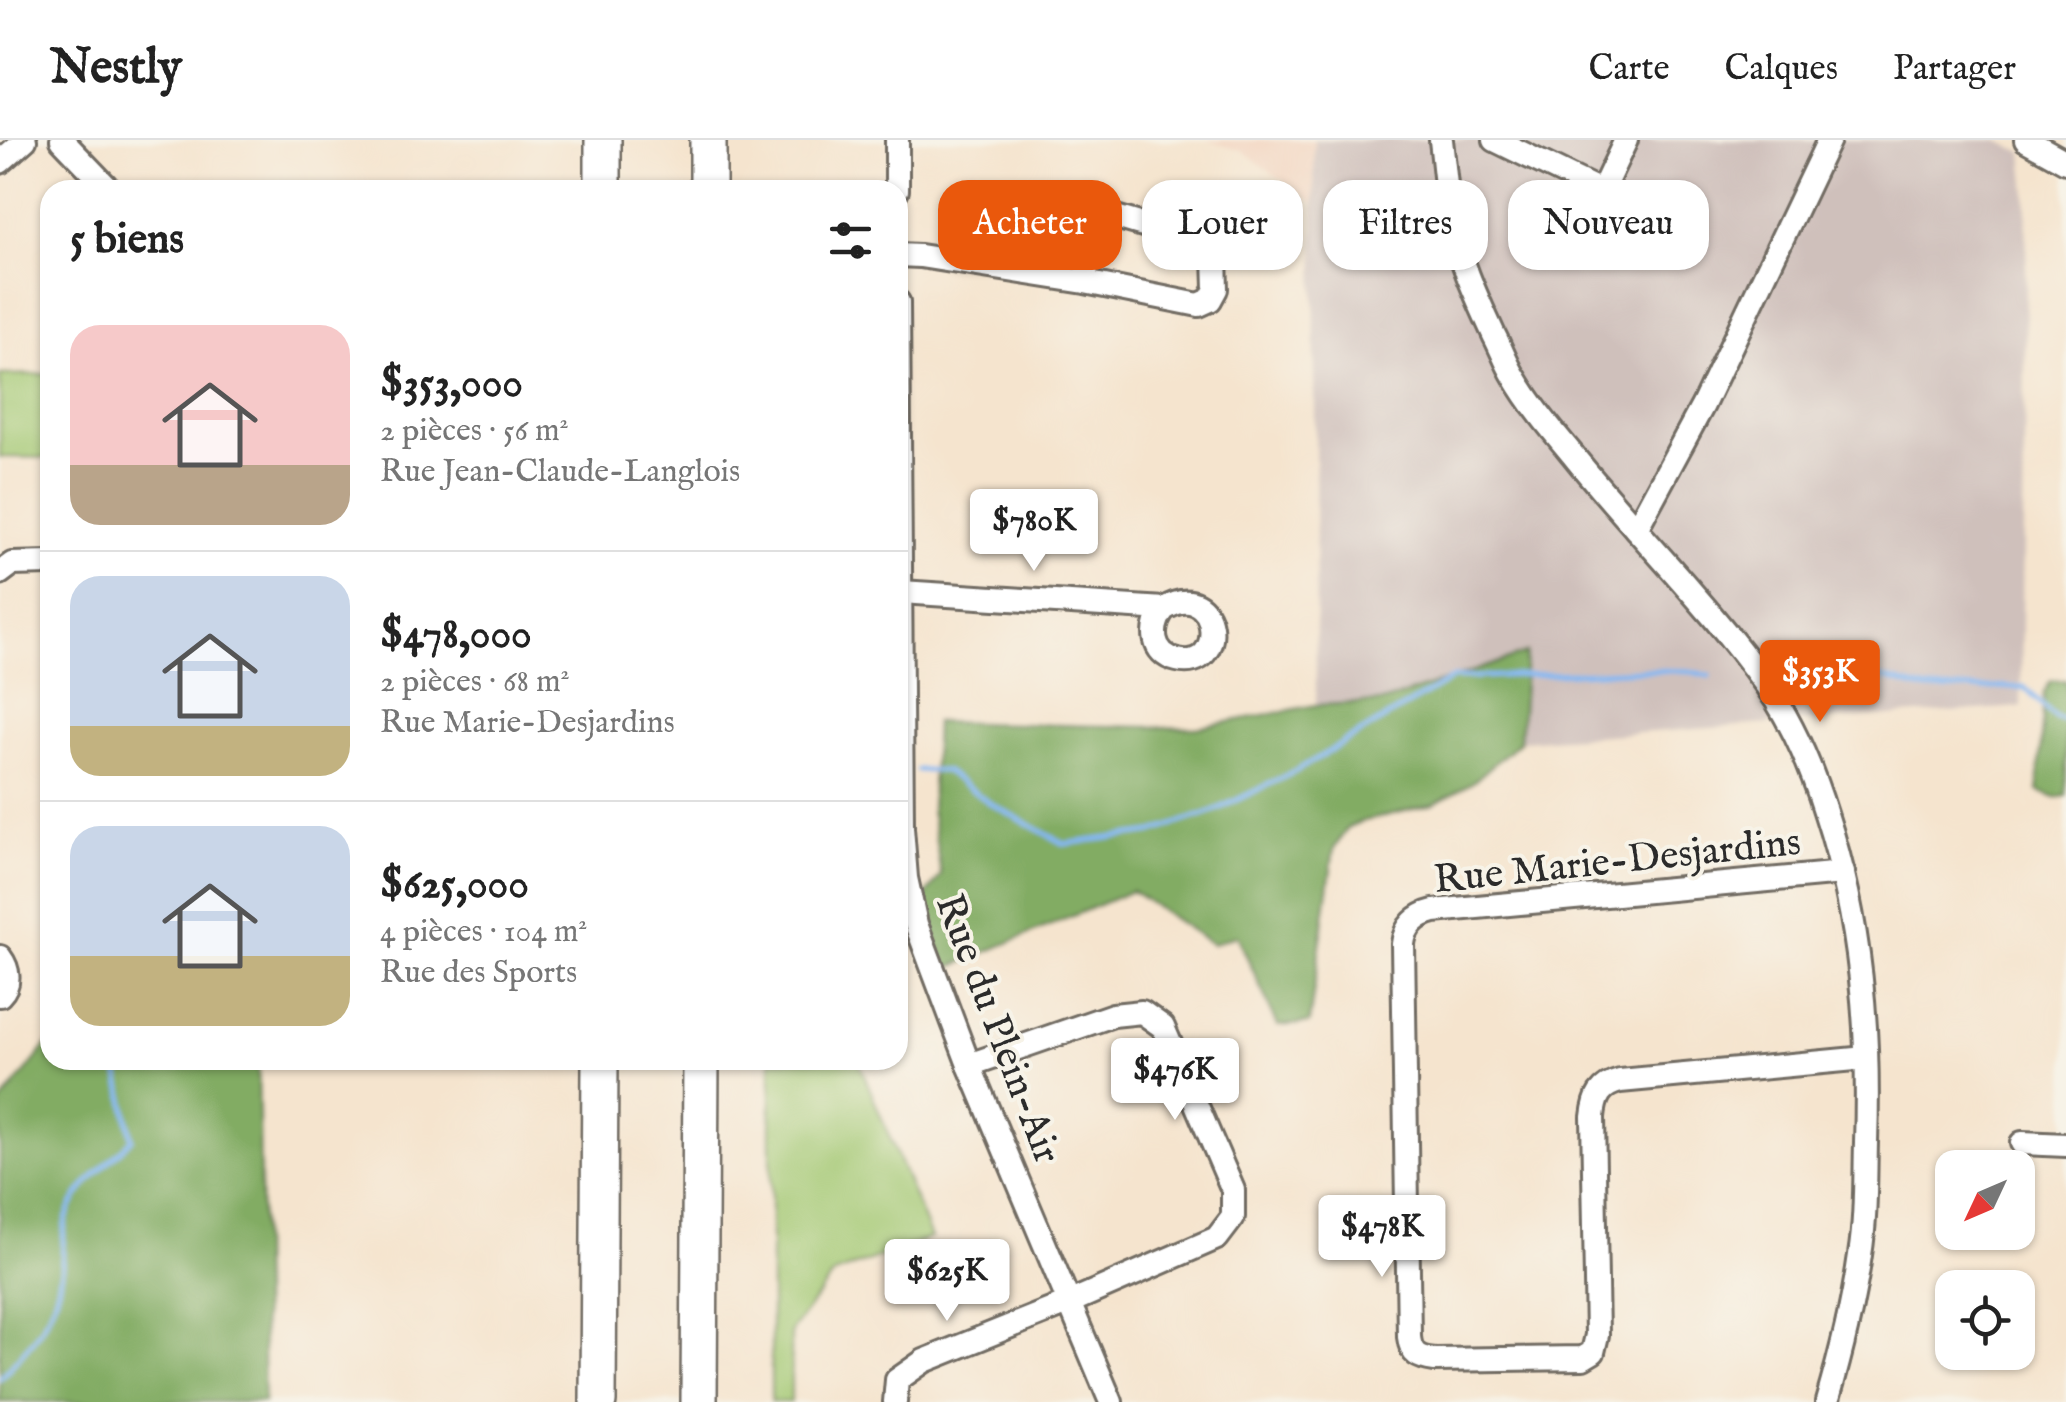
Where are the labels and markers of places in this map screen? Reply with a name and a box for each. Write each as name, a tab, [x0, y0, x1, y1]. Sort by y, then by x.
pin: $780K	[964, 489, 1104, 574]
pin: $353K	[1750, 640, 1890, 725]
pin: $476K	[1105, 1038, 1245, 1123]
pin: $478K	[1312, 1195, 1452, 1280]
pin: $625K	[877, 1239, 1017, 1324]

